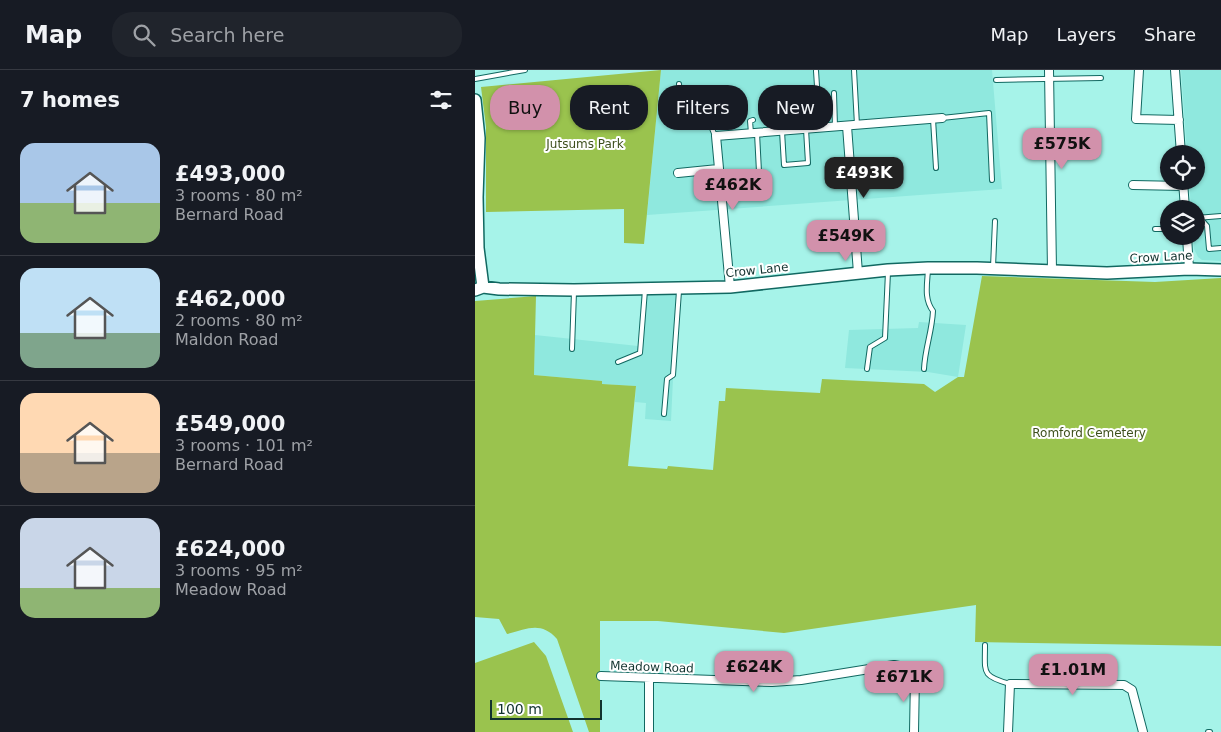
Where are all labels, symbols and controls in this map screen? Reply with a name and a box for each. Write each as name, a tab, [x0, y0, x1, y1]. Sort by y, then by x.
search box	[112, 12, 462, 57]
text: Map	[25, 21, 82, 49]
icon: search	[130, 21, 158, 49]
text: Search here	[170, 24, 284, 46]
text: Map	[990, 24, 1028, 45]
text: Layers	[1056, 24, 1116, 45]
text: Share	[1144, 24, 1196, 45]
chip: Buy	[490, 85, 560, 130]
chip: Rent	[570, 85, 648, 130]
chip: Filters	[658, 85, 748, 130]
chip: New	[758, 85, 833, 130]
icon: filters	[427, 86, 455, 114]
text: 7 homes	[20, 88, 120, 112]
pin: £575K	[1027, 128, 1097, 170]
text: £575K	[1034, 134, 1090, 153]
park label: Jutsums Park	[545, 137, 624, 151]
map controls	[1160, 145, 1205, 245]
button: locate	[1160, 145, 1205, 190]
pin: £493K	[829, 156, 899, 199]
text: £493,000	[175, 162, 285, 186]
icon: home	[60, 163, 120, 223]
text: £493K	[836, 163, 892, 182]
pin: £462K	[698, 168, 768, 211]
text: £462K	[705, 175, 761, 194]
text: 3 rooms · 80 m²	[175, 186, 303, 205]
button: layers	[1160, 200, 1205, 245]
text: Bernard Road	[175, 205, 284, 224]
pin: £549K	[811, 220, 881, 262]
text: £549K	[818, 226, 874, 245]
street label: Crow Lane	[1129, 248, 1193, 266]
street label: Crow Lane	[725, 260, 789, 280]
text: £462,000	[175, 287, 285, 311]
icon: home	[60, 288, 120, 348]
text: 2 rooms · 80 m²	[175, 311, 303, 330]
text: Maldon Road	[175, 330, 278, 349]
text: £549,000	[175, 412, 285, 436]
icon: home	[60, 413, 120, 473]
park label: Romford Cemetery	[1032, 426, 1146, 440]
text: 3 rooms · 101 m²	[175, 436, 313, 455]
text: Bernard Road	[175, 455, 284, 474]
text: £624,000	[175, 537, 285, 561]
icon: home	[60, 538, 120, 598]
text: 3 rooms · 95 m²	[175, 561, 303, 580]
text: Meadow Road	[175, 580, 287, 599]
pin: £624K	[719, 650, 789, 693]
pin: £1.01M	[1032, 654, 1114, 696]
text: £624K	[726, 657, 782, 676]
street label: Meadow Road	[610, 659, 694, 675]
pin: £671K	[869, 660, 939, 703]
text: £1.01M	[1040, 660, 1106, 679]
text: £671K	[876, 667, 932, 686]
scale bar	[490, 697, 603, 720]
text: 100 m	[497, 701, 542, 717]

